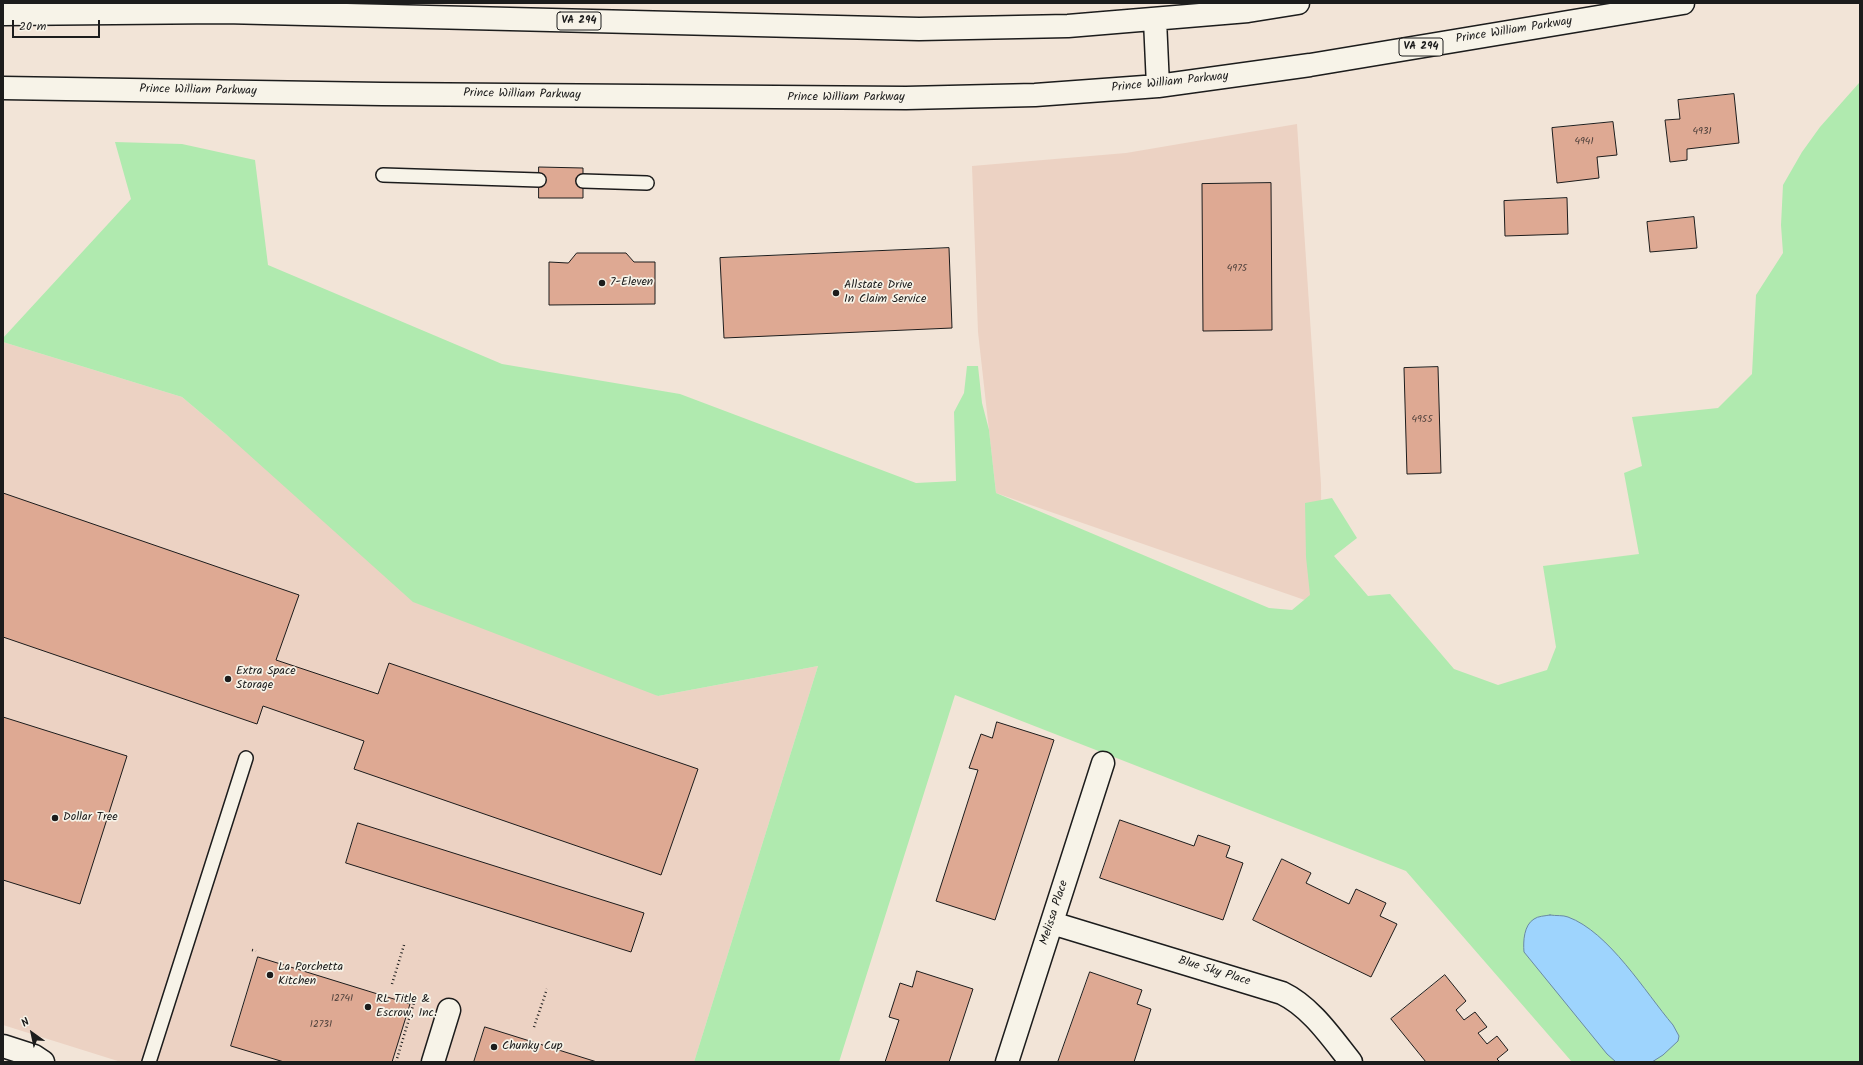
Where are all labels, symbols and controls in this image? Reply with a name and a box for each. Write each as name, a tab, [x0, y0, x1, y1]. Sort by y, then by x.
scale bar	[14, 12, 102, 38]
road number: VA 294	[557, 12, 601, 30]
street label: Prince William Parkway	[1455, 15, 1573, 47]
text: 20 m	[19, 17, 46, 36]
road number: VA 294	[1399, 38, 1443, 56]
street label: Prince William Parkway	[1111, 70, 1229, 96]
street label: Prince William Parkway	[139, 83, 257, 99]
street label: Prince William Parkway	[463, 87, 581, 103]
street label: Prince William Parkway	[787, 91, 905, 105]
house number: 4931	[1692, 126, 1712, 138]
house number: 4941	[1574, 136, 1594, 148]
house number: 4975	[1227, 263, 1247, 275]
place label: 7-Eleven	[610, 276, 653, 290]
marker: 7-Eleven	[597, 278, 607, 288]
place label: Allstate Drive In Claim Service	[844, 279, 926, 307]
marker: Allstate Drive In Claim Service	[831, 288, 841, 298]
house number: 4955	[1411, 414, 1433, 426]
place label: Extra Space Storage	[236, 665, 296, 693]
marker: Extra Space Storage	[223, 674, 233, 684]
place label: Dollar Tree	[63, 811, 118, 825]
marker: Dollar Tree	[50, 813, 60, 823]
street label: Melissa Place	[1038, 879, 1072, 947]
street label: Blue Sky Place	[1176, 954, 1252, 990]
place label: La Porchetta Kitchen	[278, 961, 343, 989]
marker: La Porchetta Kitchen	[265, 970, 275, 980]
house number: 12741	[331, 993, 353, 1005]
place label: RL Title & Escrow, Inc.	[376, 993, 437, 1021]
marker: RL Title & Escrow, Inc.	[363, 1002, 373, 1012]
north arrow	[12, 1013, 52, 1053]
text: N	[18, 1013, 33, 1032]
house number: 12731	[310, 1019, 332, 1031]
place label: Chunky Cup	[502, 1040, 563, 1054]
marker: Chunky Cup	[489, 1042, 499, 1052]

